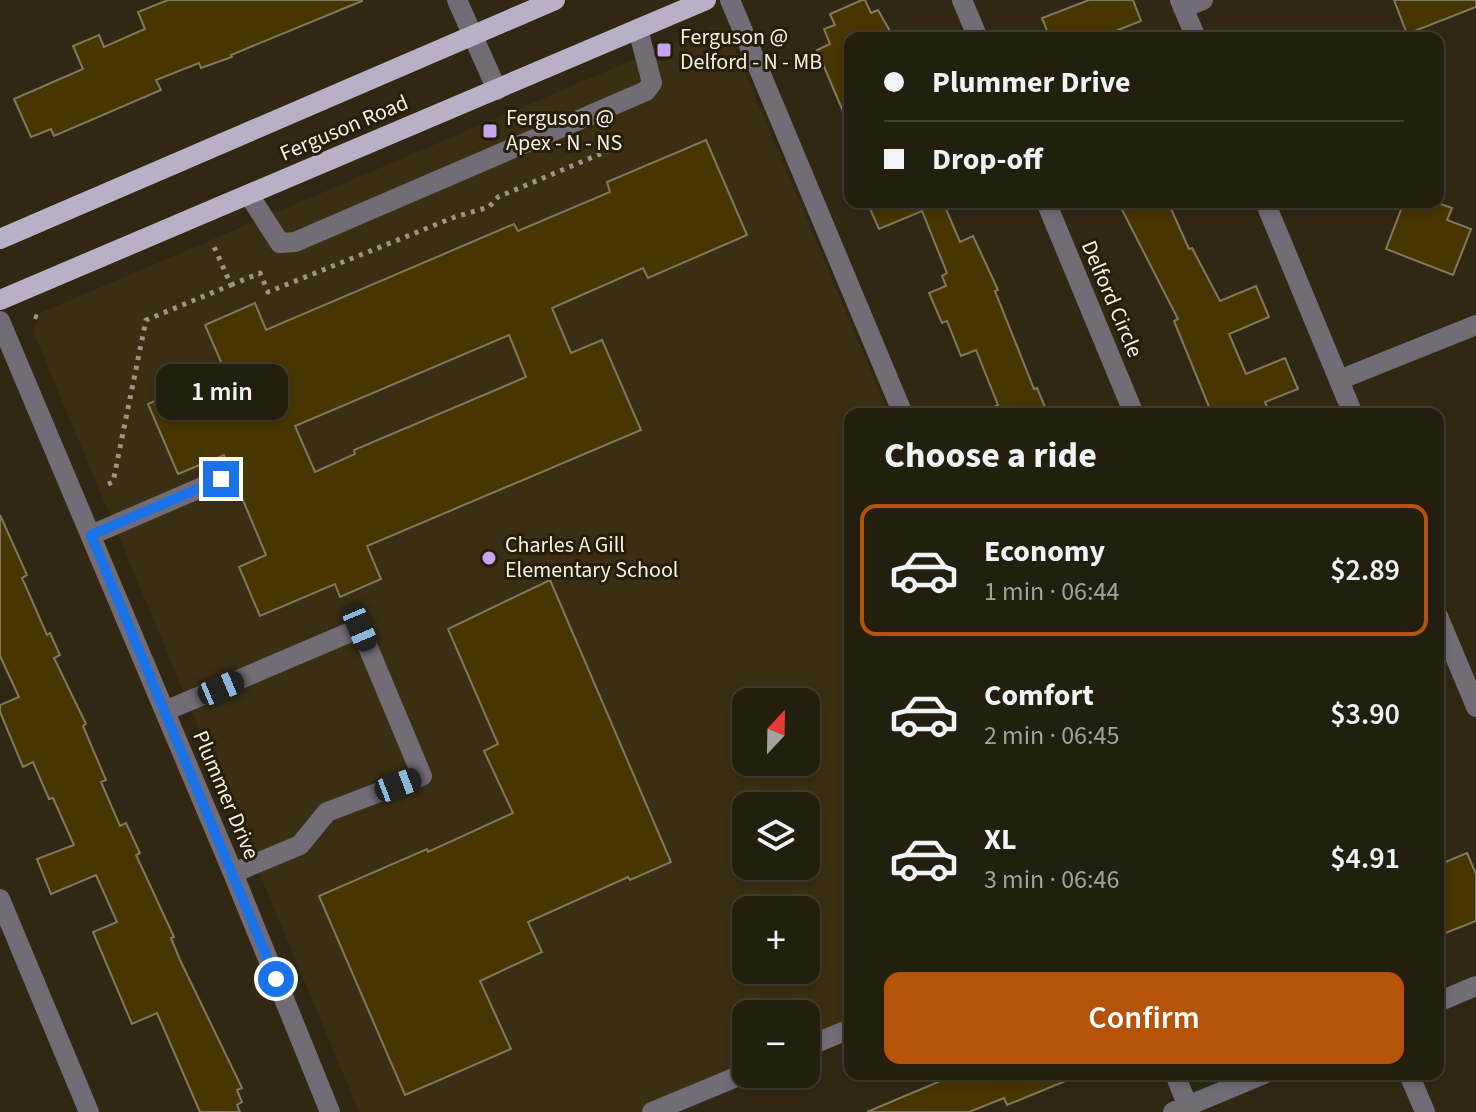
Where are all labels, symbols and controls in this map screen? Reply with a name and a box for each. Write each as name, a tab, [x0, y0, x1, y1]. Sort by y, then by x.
place label: Ferguson @ Delford - N - MB	[680, 21, 822, 78]
marker: Ferguson @ Delford - N - MB	[655, 41, 673, 59]
text: Plummer Drive	[932, 61, 1131, 104]
street label: Ferguson Road	[275, 87, 413, 169]
place label: Ferguson @ Apex - N - NS	[506, 102, 622, 159]
marker: Ferguson @ Apex - N - NS	[481, 122, 499, 140]
text: Drop-off	[932, 138, 1043, 181]
street label: Delford Circle	[1073, 236, 1151, 362]
callout: 1 min	[155, 363, 287, 419]
text: 1 min	[191, 373, 253, 410]
text: Choose a ride	[884, 430, 1097, 481]
route end	[203, 461, 239, 497]
place label: Charles A Gill Elementary School	[505, 529, 678, 586]
text: Economy	[984, 530, 1105, 573]
icon: car	[888, 534, 960, 606]
marker: Charles A Gill Elementary School	[480, 549, 498, 567]
text: $2.89	[1330, 549, 1400, 592]
text: 1 min · 06:44	[984, 573, 1119, 610]
car	[340, 601, 380, 655]
car	[194, 668, 248, 708]
text: Comfort	[984, 674, 1094, 717]
icon: car	[888, 678, 960, 750]
north arrow	[732, 688, 820, 776]
map controls	[732, 688, 820, 1088]
text: $3.90	[1330, 693, 1400, 736]
text: 2 min · 06:45	[984, 717, 1119, 754]
street label: Plummer Drive	[184, 726, 268, 864]
car	[371, 765, 425, 805]
button: layers	[732, 792, 820, 880]
text: XL	[984, 818, 1017, 861]
icon: car	[888, 822, 960, 894]
text: $4.91	[1330, 837, 1400, 880]
text: 3 min · 06:46	[984, 861, 1119, 898]
button: +	[732, 896, 820, 984]
route start	[258, 961, 294, 997]
button: Confirm	[884, 972, 1404, 1064]
button: −	[732, 1000, 820, 1088]

